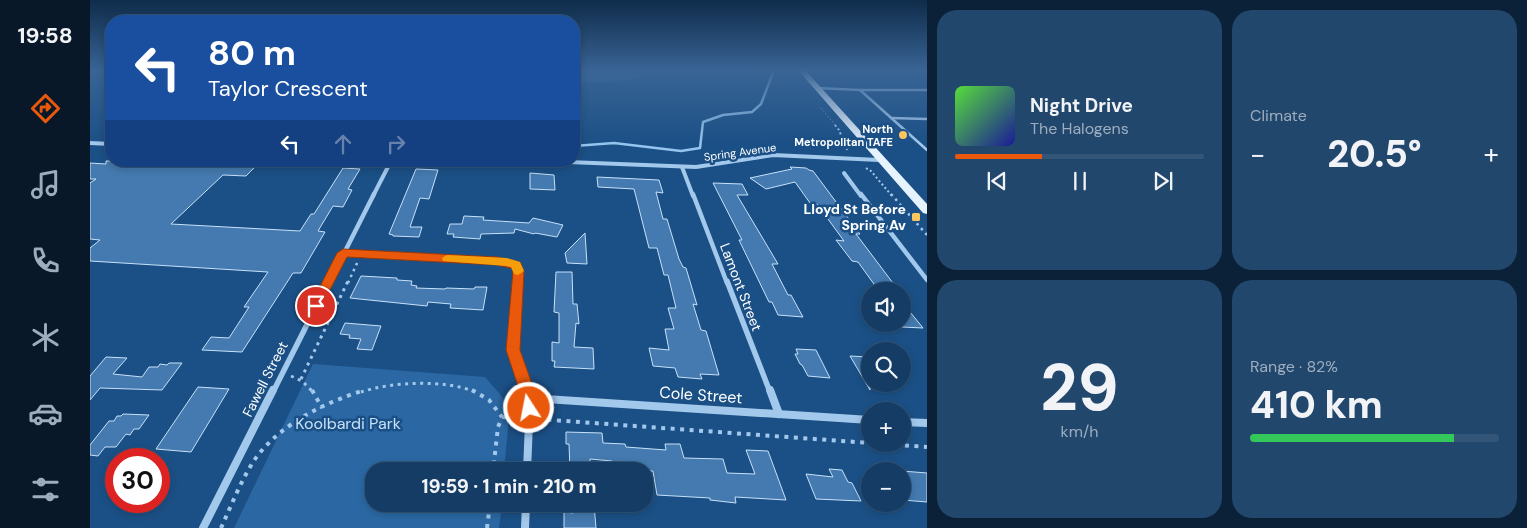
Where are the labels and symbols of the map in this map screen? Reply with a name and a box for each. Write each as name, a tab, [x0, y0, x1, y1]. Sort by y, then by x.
place label: North Metropolitan TAFE	[794, 122, 893, 149]
marker: North Metropolitan TAFE	[897, 129, 909, 141]
street label: Spring Avenue	[703, 140, 777, 164]
place label: Lloyd St Before Spring Av	[804, 200, 906, 234]
marker: Lloyd St Before Spring Av	[910, 211, 922, 223]
street label: Lamont Street	[716, 241, 766, 333]
pin	[295, 285, 337, 327]
street label: Fawell Street	[238, 338, 292, 420]
position arrow	[502, 381, 554, 433]
street label: Cole Street	[659, 382, 743, 408]
park label: Koolbardi Park	[295, 413, 401, 434]
speed limit sign: 30	[105, 448, 170, 513]

